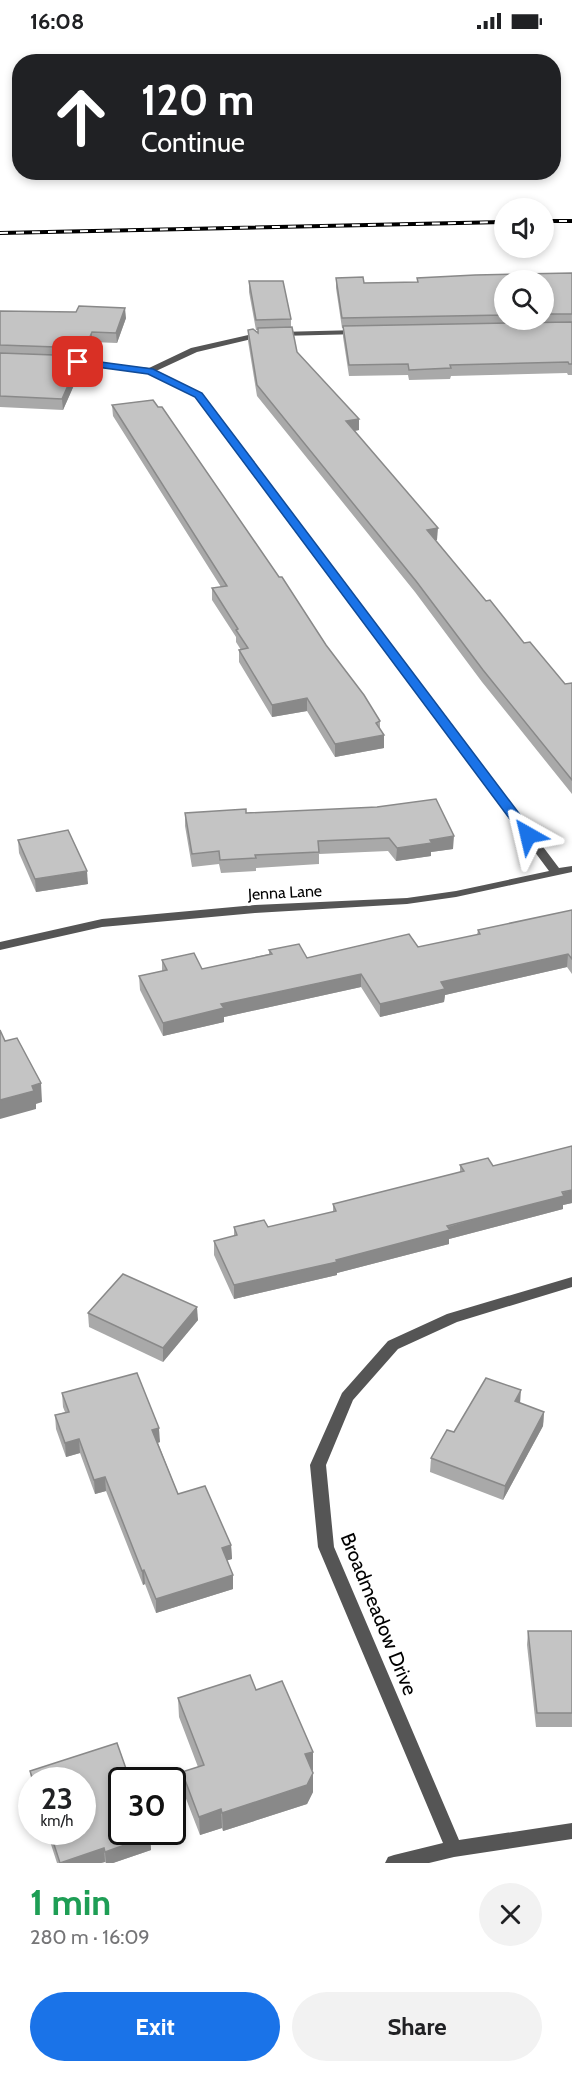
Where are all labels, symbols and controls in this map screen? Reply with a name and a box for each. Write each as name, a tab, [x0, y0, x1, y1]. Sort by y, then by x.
text: 16:08	[30, 8, 84, 35]
text: 120 m	[141, 74, 254, 126]
icon: ahead	[42, 78, 120, 156]
text: Continue	[141, 126, 245, 159]
map controls	[494, 198, 554, 330]
button: sound	[494, 198, 554, 258]
button: search	[494, 270, 554, 330]
pin	[52, 336, 103, 387]
icon: arrive	[61, 345, 94, 378]
position arrow	[496, 803, 560, 867]
street label: Jenna Lane	[247, 881, 323, 904]
street label: Broadmeadow Drive	[336, 1529, 422, 1699]
speed limit sign: 30	[108, 1767, 186, 1845]
text: 23	[41, 1780, 73, 1817]
text: km/h	[41, 1812, 73, 1830]
text: 1 min	[30, 1880, 111, 1924]
button: close	[479, 1883, 542, 1946]
text: 280 m · 16:09	[30, 1925, 150, 1949]
button: Exit	[30, 1992, 280, 2061]
button: Share	[292, 1992, 542, 2061]

